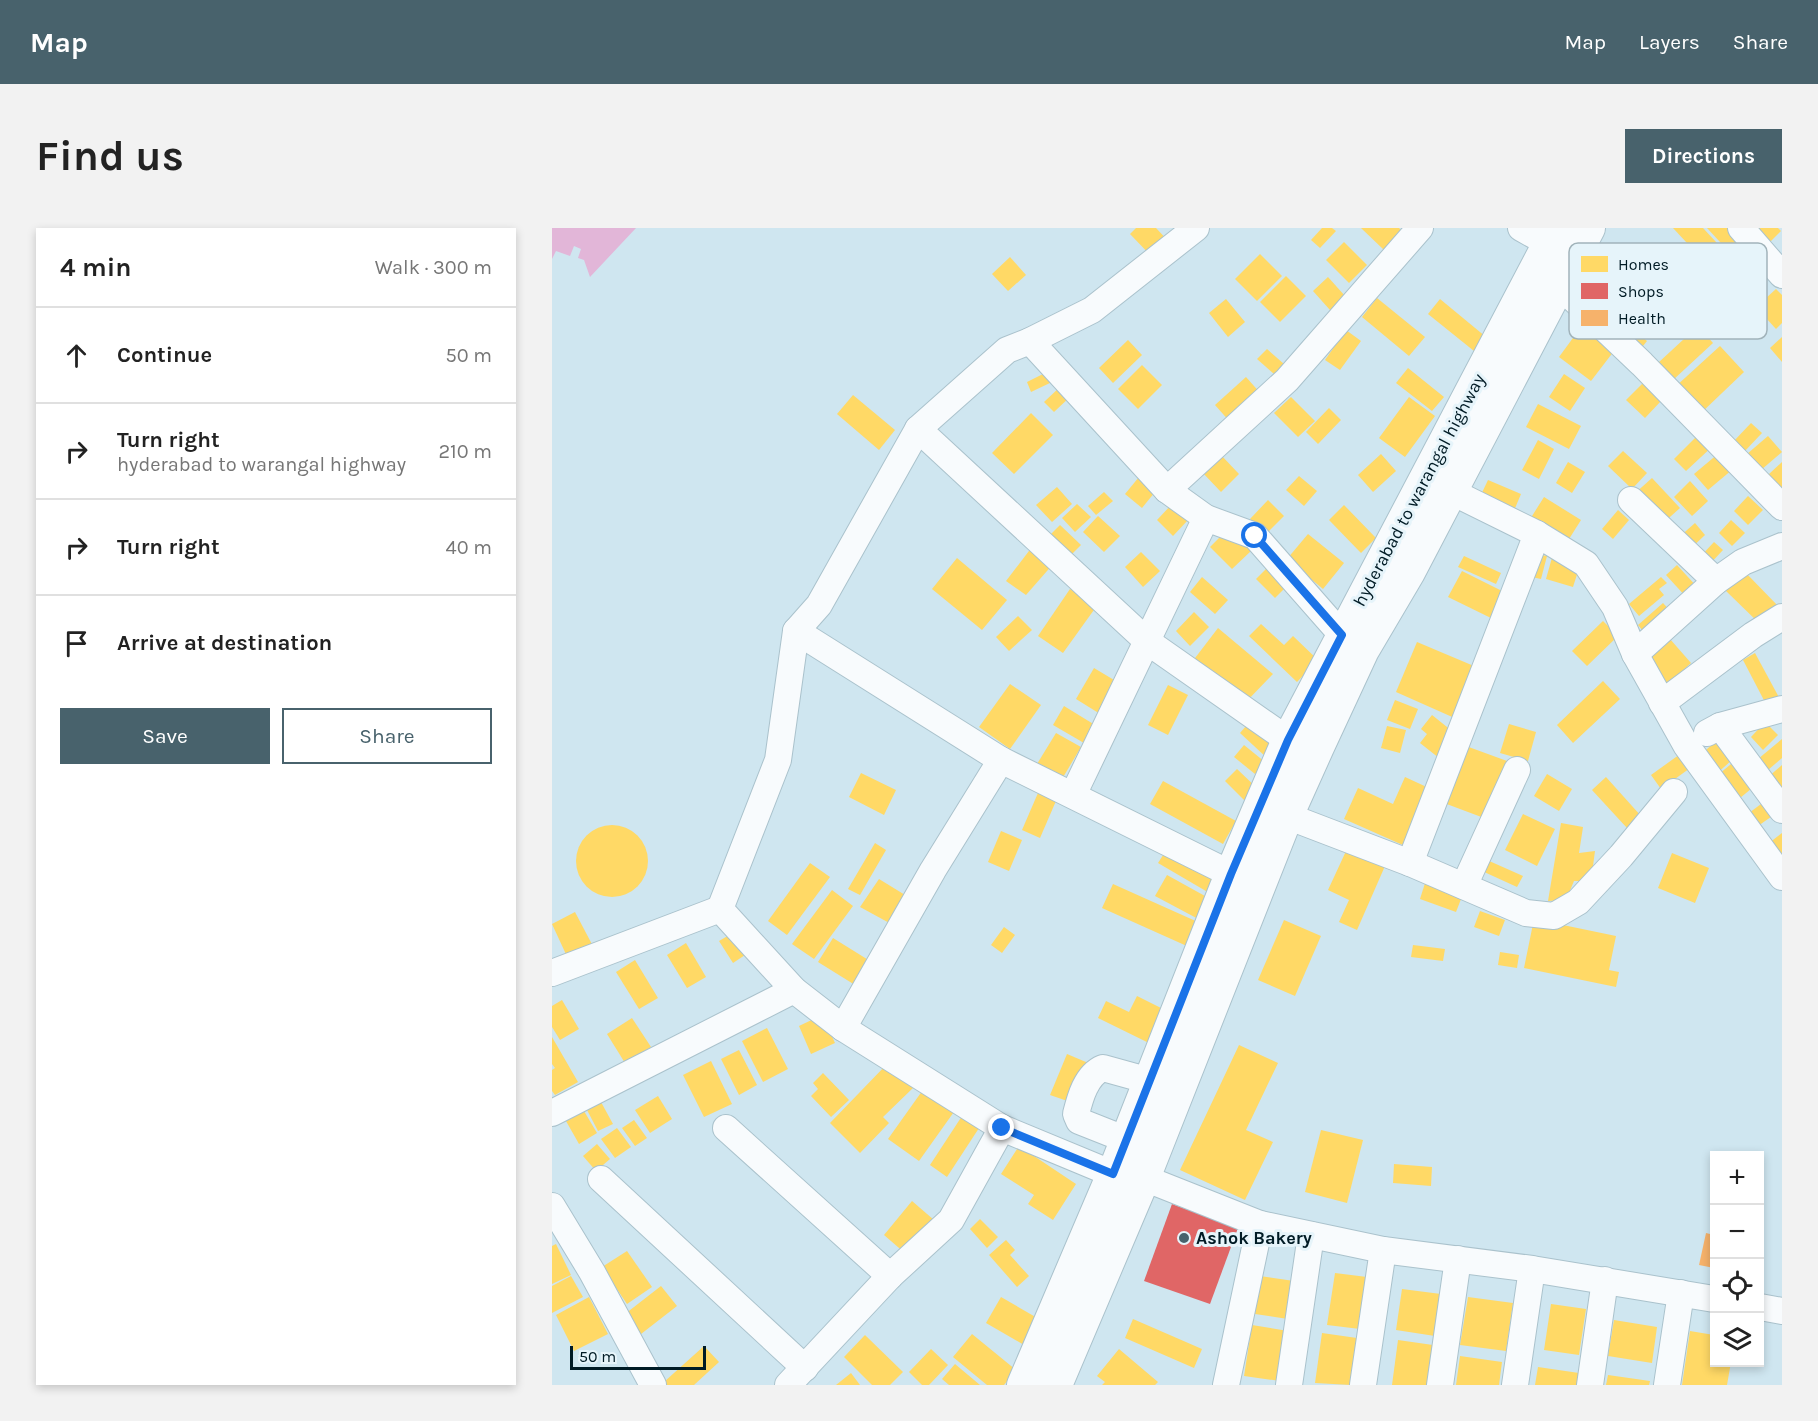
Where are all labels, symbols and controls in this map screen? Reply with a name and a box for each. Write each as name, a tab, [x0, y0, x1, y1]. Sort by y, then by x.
text: Map	[30, 26, 88, 59]
text: Map	[1564, 30, 1606, 54]
text: Layers	[1639, 30, 1700, 54]
text: Share	[1733, 30, 1788, 54]
button: Directions	[1625, 129, 1782, 183]
text: Find us	[36, 131, 184, 181]
legend	[1569, 243, 1767, 339]
text: 4 min	[60, 252, 131, 283]
text: Homes	[1618, 255, 1669, 274]
text: Walk · 300 m	[375, 256, 492, 279]
text: Shops	[1618, 282, 1664, 301]
text: Health	[1618, 309, 1666, 328]
icon: ahead	[60, 339, 93, 372]
text: Continue	[117, 342, 212, 368]
text: 50 m	[445, 344, 492, 367]
street label: hyderabad to warangal highway	[1348, 369, 1490, 610]
text: Turn right	[117, 427, 220, 453]
icon: right	[60, 435, 93, 468]
text: 210 m	[438, 440, 492, 463]
text: hyderabad to warangal highway	[117, 453, 406, 476]
route start	[1241, 522, 1267, 548]
icon: right	[60, 531, 93, 564]
text: Turn right	[117, 534, 220, 560]
text: 40 m	[446, 536, 492, 559]
icon: arrive	[60, 627, 93, 660]
text: Arrive at destination	[117, 630, 332, 656]
button: Save	[60, 708, 270, 764]
button: Share	[282, 708, 492, 764]
route end	[988, 1114, 1014, 1140]
map controls	[1710, 1151, 1764, 1367]
button: +	[1710, 1151, 1764, 1205]
button: −	[1710, 1205, 1764, 1259]
place label: Ashok Bakery	[1196, 1227, 1312, 1249]
marker: Ashok Bakery	[1177, 1231, 1191, 1245]
button: locate	[1710, 1259, 1764, 1313]
button: layers	[1710, 1313, 1764, 1367]
scale bar	[570, 1343, 706, 1370]
text: 50 m	[579, 1347, 616, 1366]

